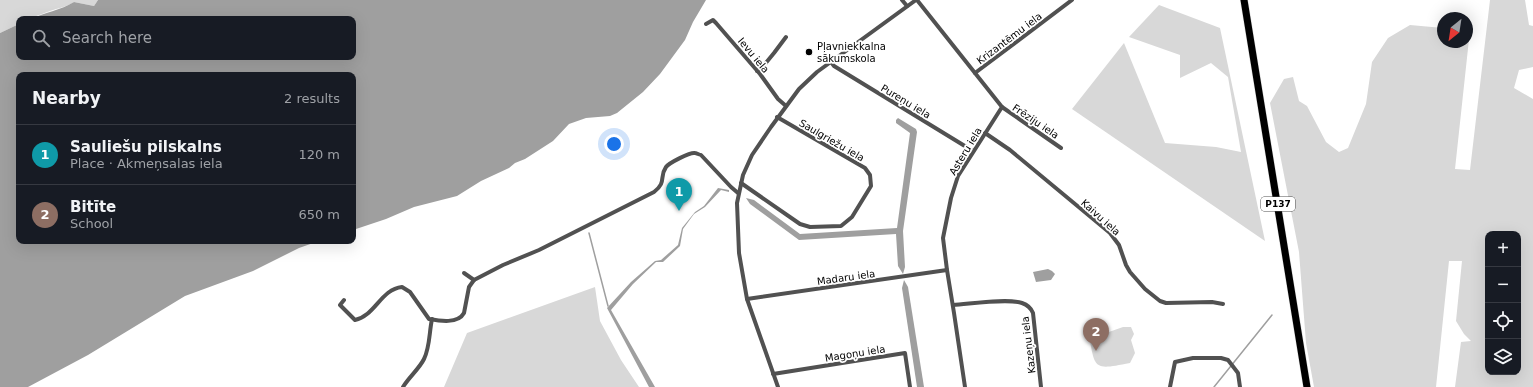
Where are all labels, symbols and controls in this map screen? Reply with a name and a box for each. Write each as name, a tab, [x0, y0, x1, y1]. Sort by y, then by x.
street label: Krizantēmu iela	[975, 10, 1044, 66]
north arrow	[1437, 12, 1473, 48]
search box	[16, 16, 356, 60]
icon: search	[30, 27, 52, 49]
text: Search here	[62, 29, 152, 47]
street label: Ievu iela	[736, 36, 771, 75]
place label: Pļavniekkalna sākumskola	[817, 41, 886, 64]
marker: Pļavniekkalna sākumskola	[804, 47, 814, 57]
street label: Pureņu iela	[878, 82, 933, 121]
text: Nearby	[32, 88, 101, 108]
text: 2 results	[284, 91, 340, 106]
street label: Frēziju iela	[1010, 102, 1061, 141]
street label: Saulgriežu iela	[797, 117, 866, 164]
street label: Asteru iela	[947, 125, 984, 177]
your location	[604, 134, 624, 154]
text: Sauliešu pilskalns	[70, 138, 222, 156]
text: 1	[40, 147, 50, 162]
text: 120 m	[298, 147, 340, 162]
text: Place · Akmeņsalas iela	[70, 156, 223, 171]
pin: 1	[666, 178, 692, 211]
street label: Kaivu iela	[1079, 197, 1122, 238]
road number: P137	[1261, 197, 1295, 211]
text: Bitīte	[70, 198, 116, 216]
text: 2	[40, 207, 50, 222]
text: 650 m	[298, 207, 340, 222]
text: School	[70, 216, 113, 231]
map controls	[1485, 231, 1521, 375]
button: +	[1485, 231, 1521, 267]
button: −	[1485, 267, 1521, 303]
street label: Madaru iela	[816, 268, 876, 287]
button: locate	[1485, 303, 1521, 339]
street label: Kazeņu iela	[1020, 316, 1038, 374]
pin: 2	[1083, 318, 1109, 351]
button: layers	[1485, 339, 1521, 375]
street label: Magoņu iela	[824, 343, 886, 365]

